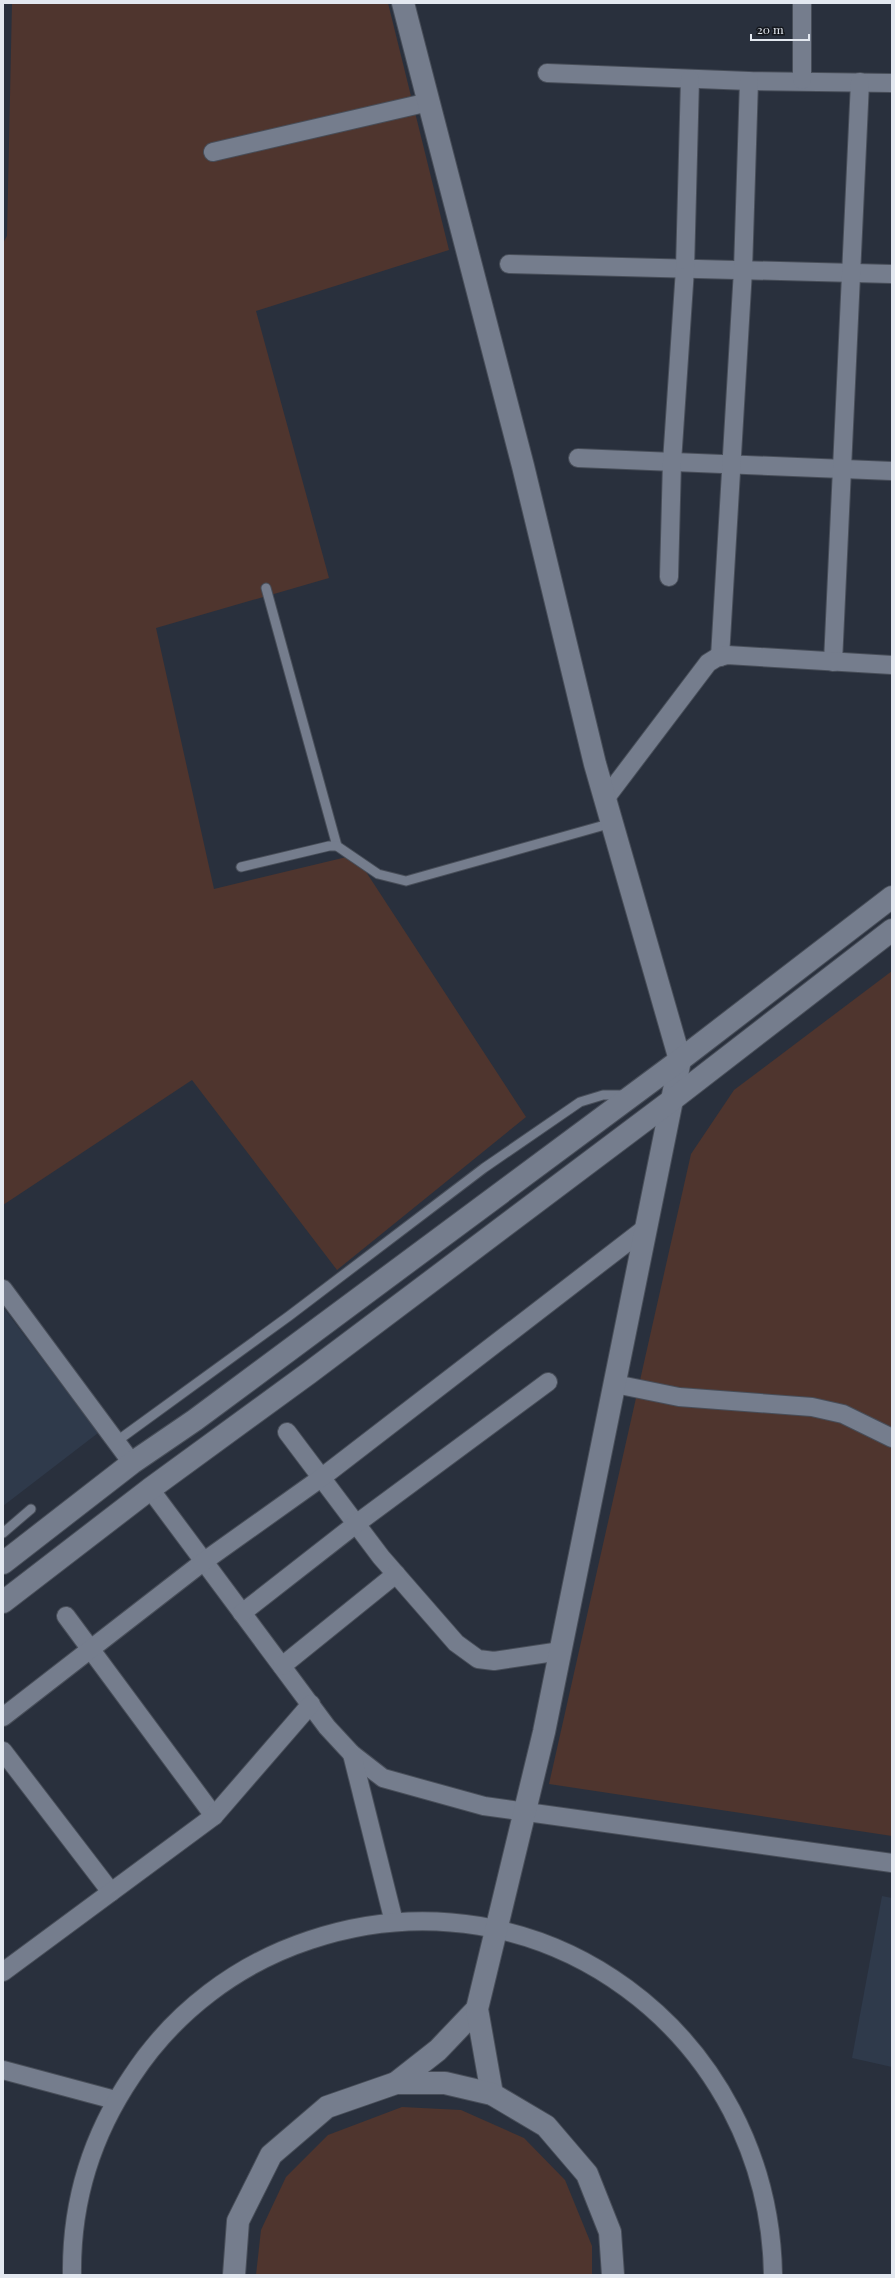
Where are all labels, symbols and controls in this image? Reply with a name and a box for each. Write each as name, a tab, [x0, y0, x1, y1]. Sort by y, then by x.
scale bar	[751, 16, 809, 42]
text: 20 m	[757, 21, 784, 37]

